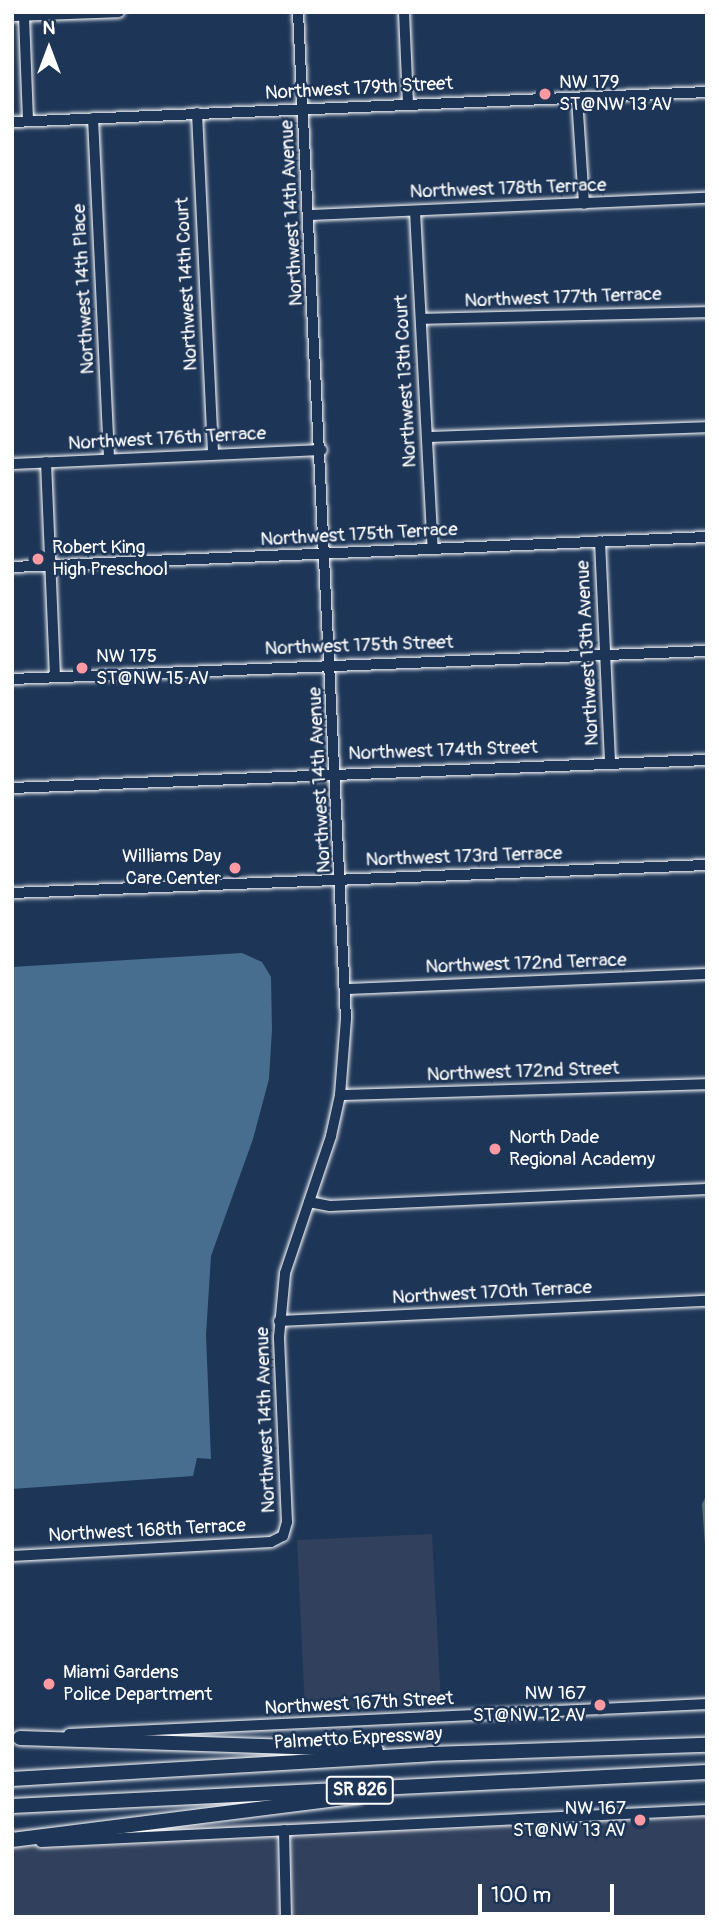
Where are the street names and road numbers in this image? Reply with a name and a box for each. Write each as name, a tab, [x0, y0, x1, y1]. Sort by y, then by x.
street label: Northwest 179th Street	[264, 73, 454, 105]
street label: Northwest 14th Avenue	[276, 119, 308, 307]
street label: Northwest 178th Terrace	[409, 174, 607, 204]
street label: Northwest 14th Court	[171, 197, 203, 371]
street label: Northwest 14th Place	[68, 203, 100, 375]
street label: Northwest 177th Terrace	[464, 283, 662, 313]
street label: Northwest 13th Court	[390, 294, 422, 468]
street label: Northwest 176th Terrace	[67, 422, 267, 456]
street label: Northwest 175th Terrace	[260, 518, 458, 552]
street label: Northwest 13th Avenue	[572, 560, 604, 746]
street label: Northwest 175th Street	[264, 631, 454, 661]
street label: Northwest 14th Avenue	[304, 686, 336, 874]
street label: Northwest 174th Street	[348, 736, 538, 766]
street label: Northwest 173rd Terrace	[365, 842, 563, 872]
street label: Northwest 172nd Terrace	[425, 949, 627, 979]
street label: Northwest 172nd Street	[426, 1057, 620, 1087]
street label: Northwest 170th Terrace	[391, 1276, 593, 1310]
street label: Northwest 14th Avenue	[251, 1326, 281, 1514]
street label: Northwest 168th Terrace	[48, 1514, 246, 1548]
street label: Northwest 167th Street	[264, 1688, 454, 1720]
street label: Palmetto Expressway	[273, 1723, 443, 1755]
road number: SR 826	[325, 1776, 395, 1804]

